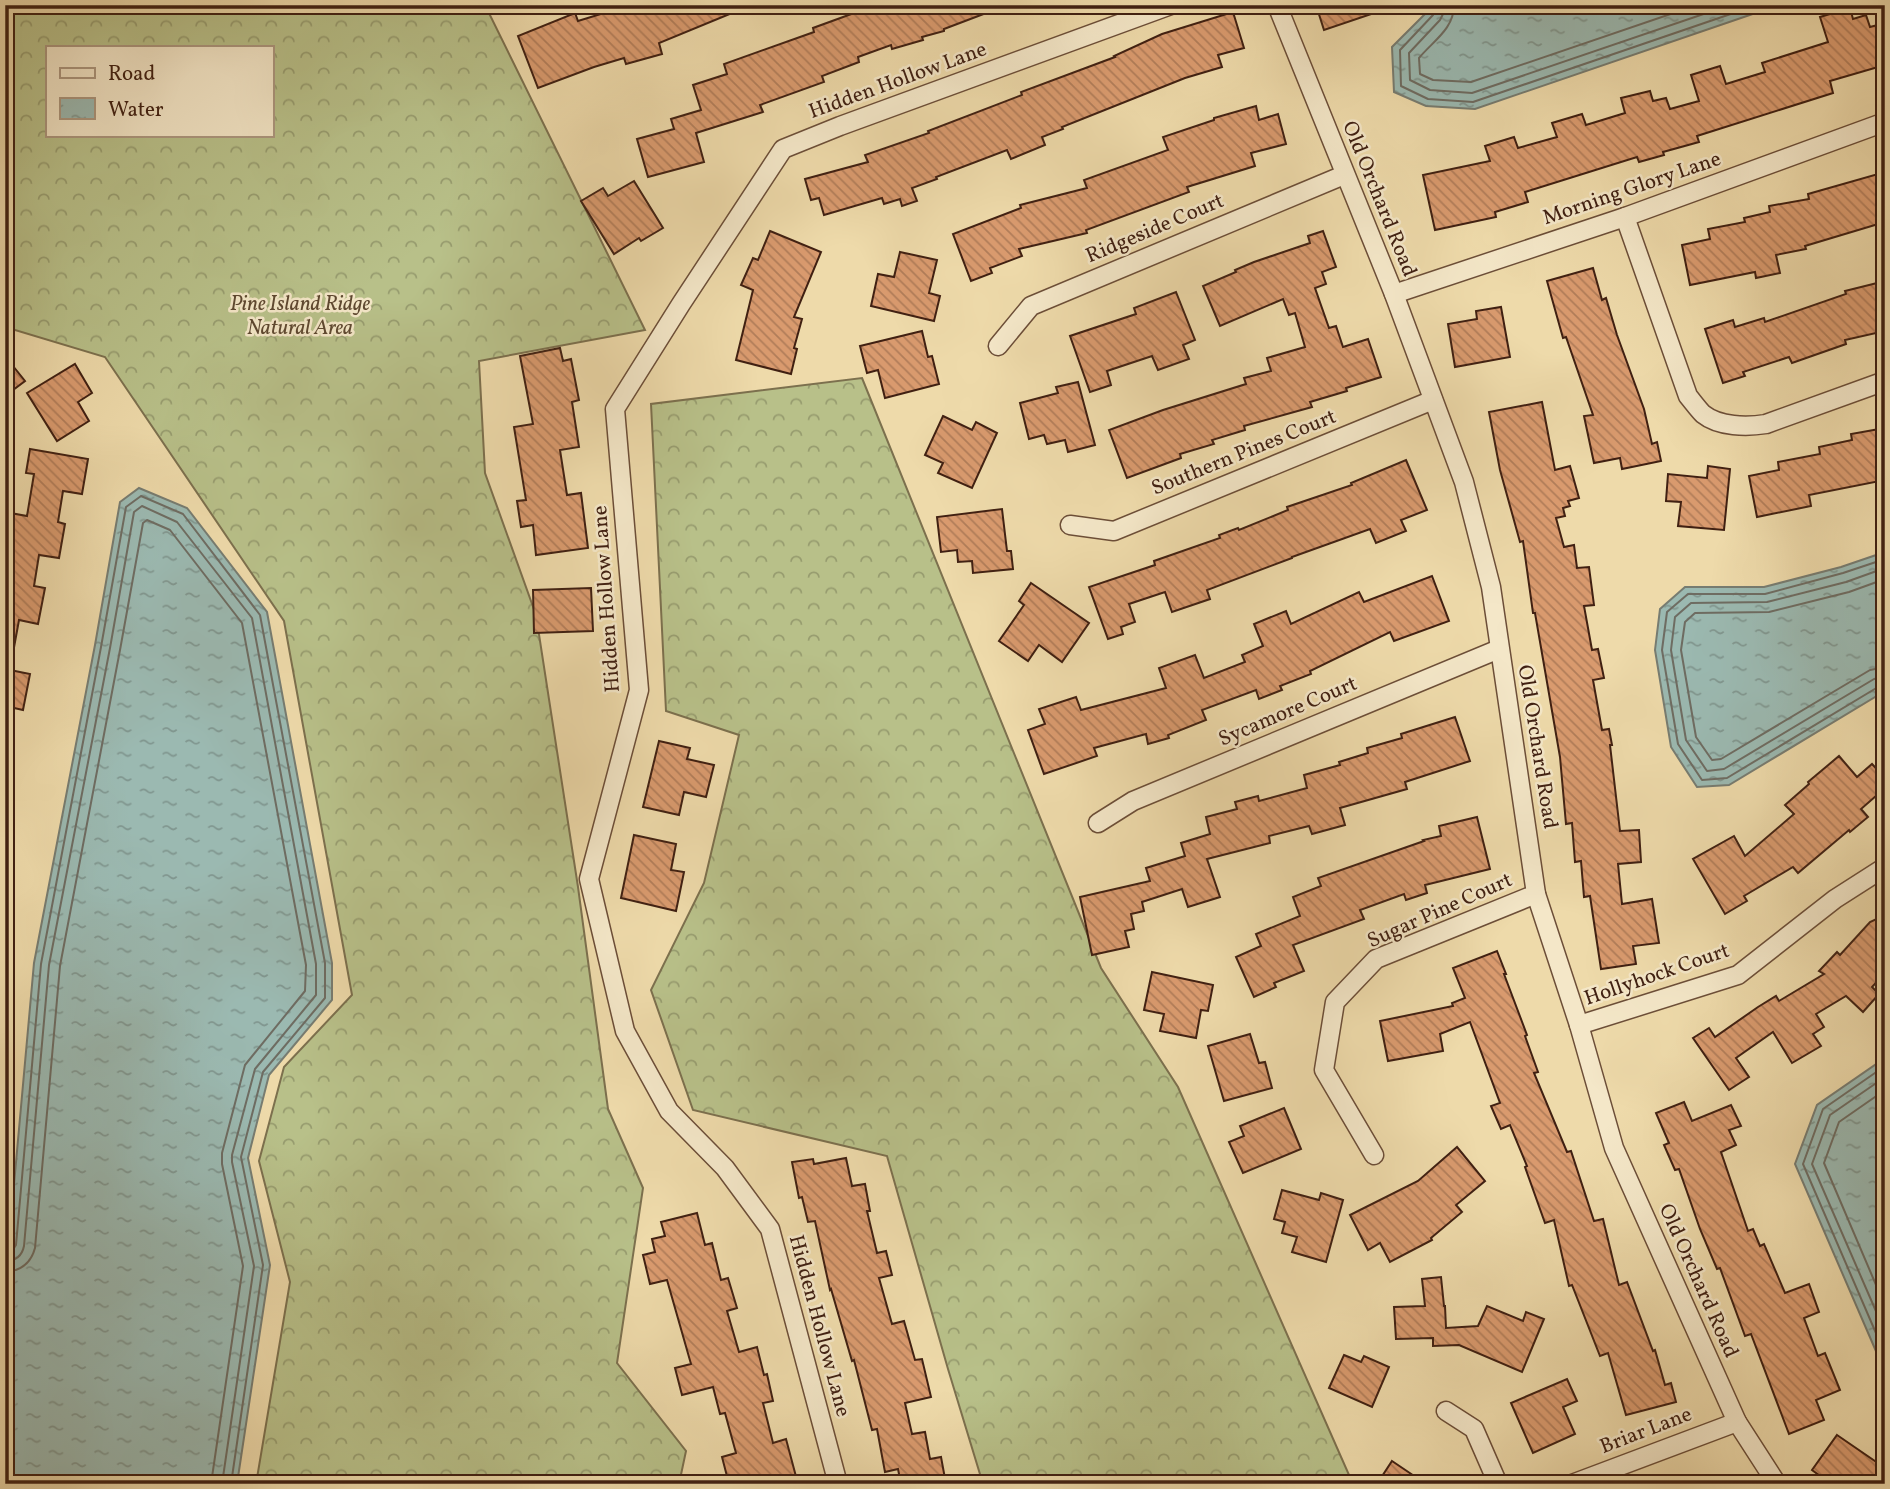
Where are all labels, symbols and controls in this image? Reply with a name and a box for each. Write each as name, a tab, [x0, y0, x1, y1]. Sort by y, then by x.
street label: Hidden Hollow Lane	[805, 35, 991, 127]
legend	[46, 46, 273, 136]
text: Road	[108, 60, 155, 89]
text: Water	[108, 96, 164, 125]
street label: Old Orchard Road	[1334, 117, 1424, 281]
street label: Morning Glory Lane	[1539, 145, 1725, 233]
street label: Ridgeside Court	[1081, 187, 1229, 271]
park label: Pine Island Ridge Natural Area	[230, 290, 370, 343]
street label: Southern Pines Court	[1147, 403, 1341, 503]
street label: Hidden Hollow Lane	[586, 505, 628, 693]
street label: Old Orchard Road	[1510, 663, 1564, 831]
street label: Sycamore Court	[1214, 670, 1362, 754]
street label: Sugar Pine Court	[1363, 866, 1517, 956]
street label: Hollyhock Court	[1581, 937, 1733, 1013]
street label: Old Orchard Road	[1651, 1199, 1745, 1363]
street label: Hidden Hollow Lane	[781, 1232, 857, 1420]
street label: Briar Lane	[1596, 1400, 1696, 1462]

